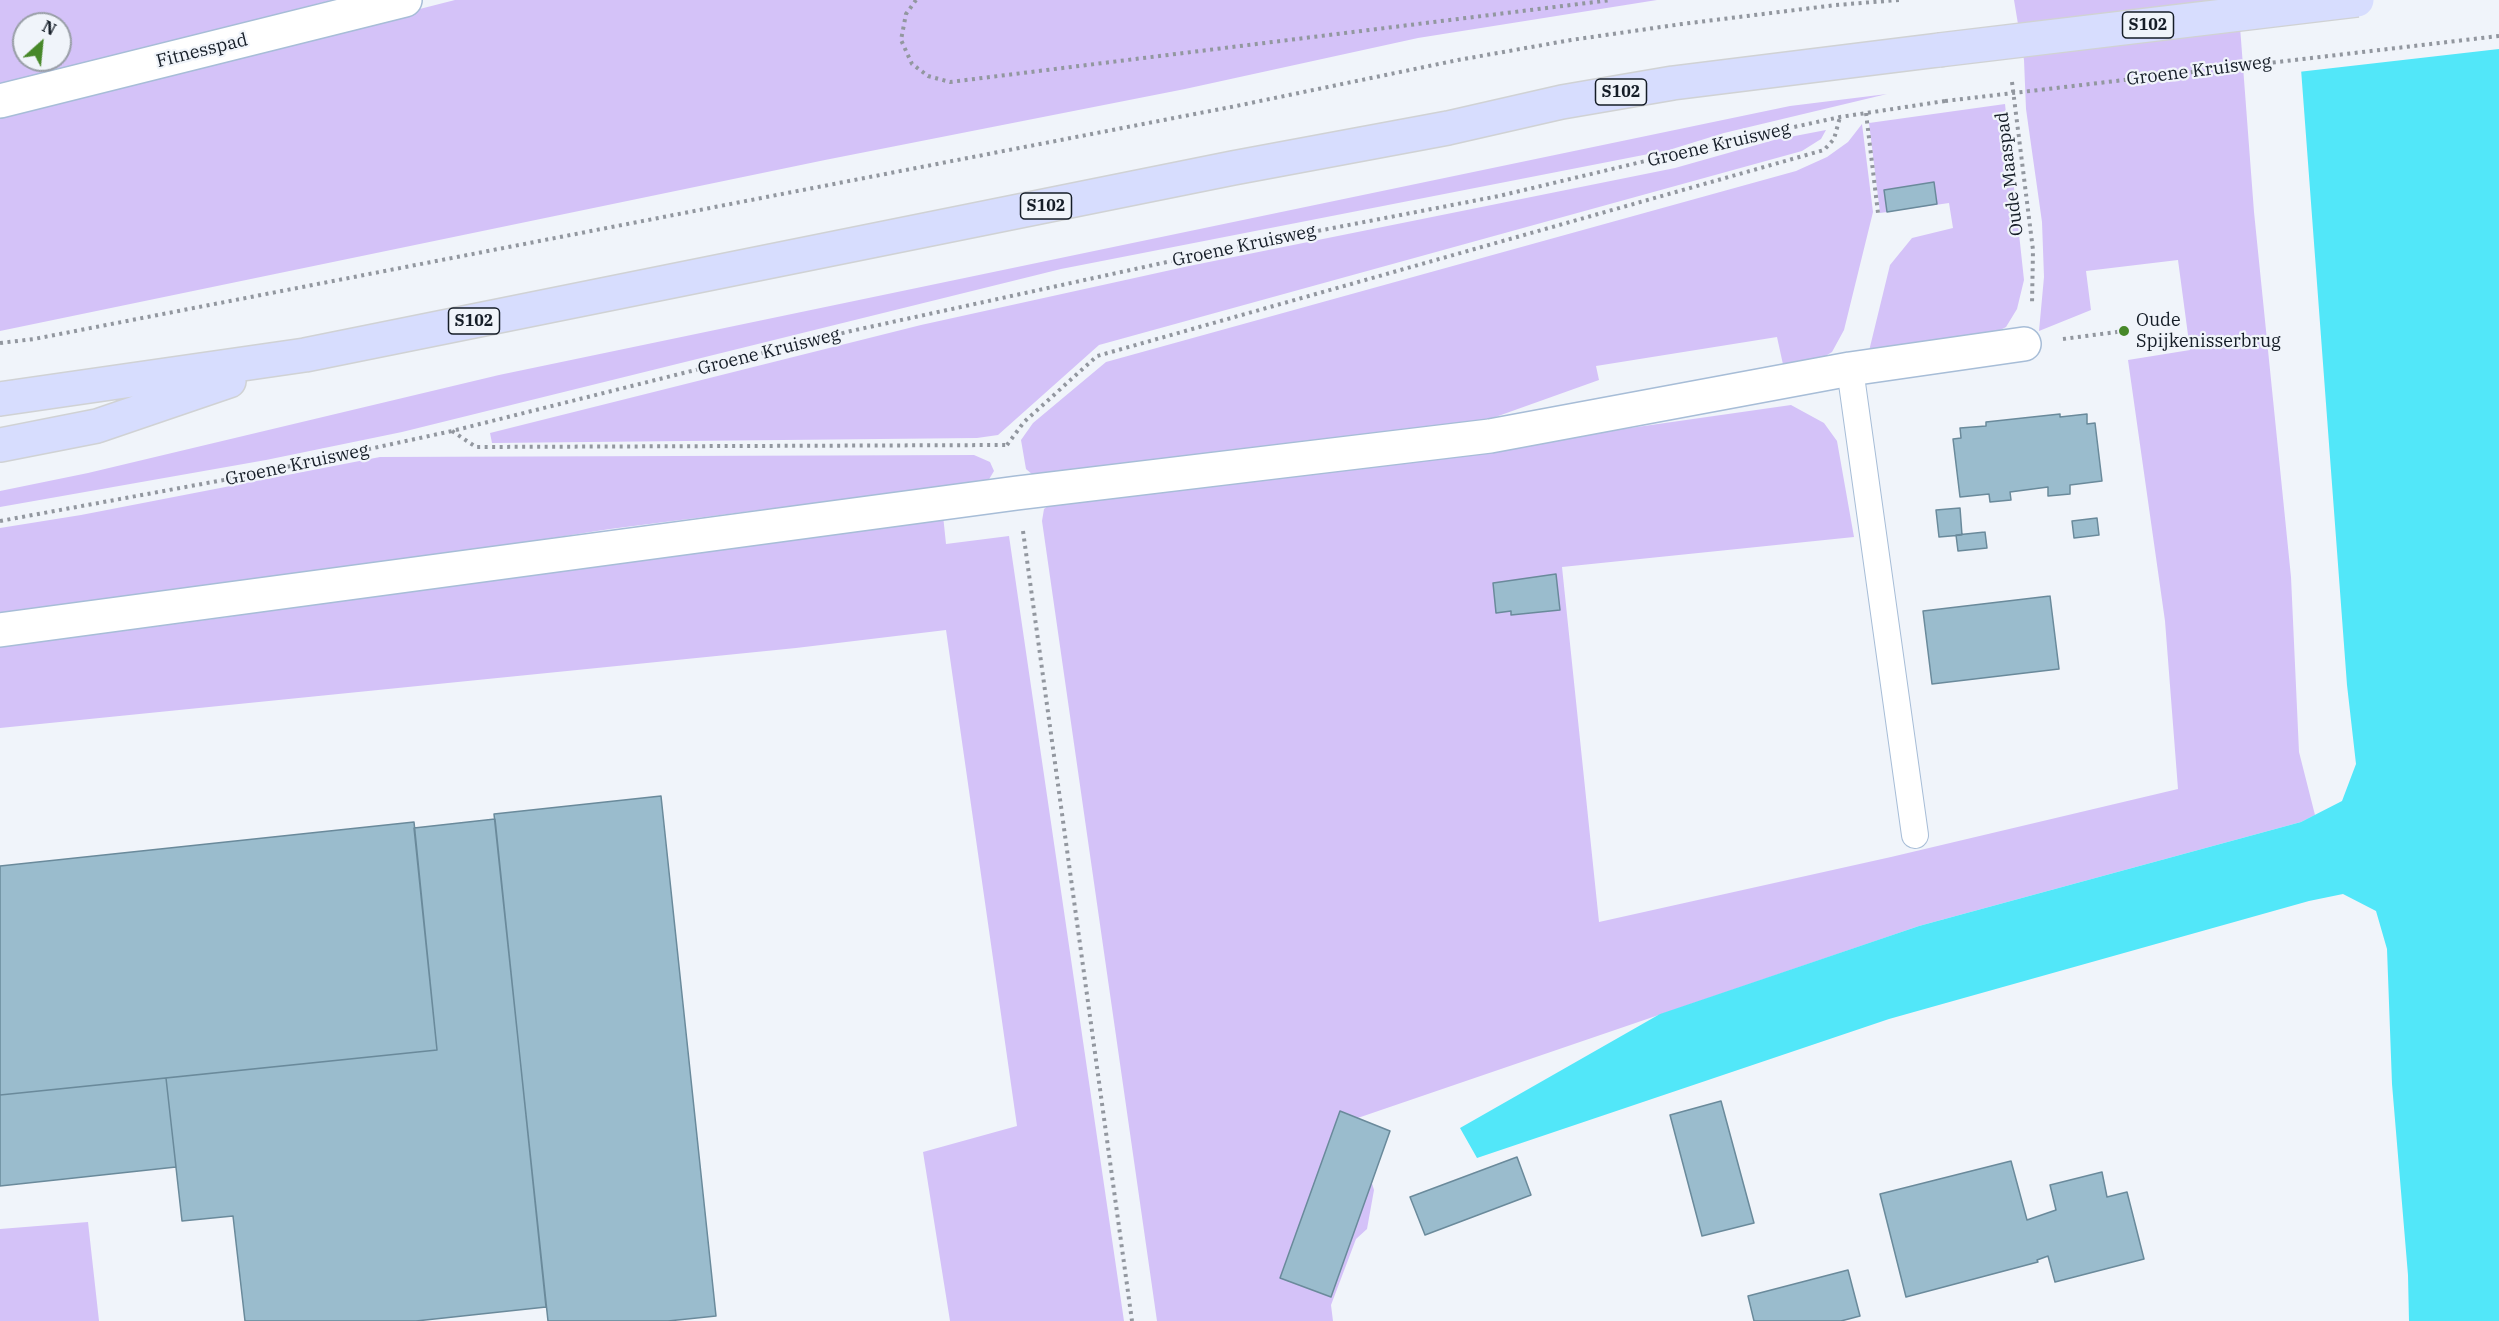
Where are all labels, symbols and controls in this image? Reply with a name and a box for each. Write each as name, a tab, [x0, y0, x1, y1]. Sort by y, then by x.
north arrow	[12, 12, 72, 72]
road number: S102	[2122, 12, 2174, 38]
text: N	[39, 16, 59, 40]
street label: Fitnesspad	[154, 29, 250, 73]
street label: Groene Kruisweg	[2125, 51, 2273, 91]
road number: S102	[1596, 79, 1646, 105]
street label: Oude Maaspad	[1992, 111, 2028, 237]
street label: Groene Kruisweg	[1645, 118, 1793, 172]
road number: S102	[1020, 193, 1072, 219]
street label: Groene Kruisweg	[1170, 220, 1318, 272]
road number: S102	[448, 308, 500, 334]
place label: Oude Spijkenisserbrug	[2136, 310, 2281, 352]
street label: Groene Kruisweg	[696, 324, 842, 380]
marker: Oude Spijkenisserbrug	[2117, 324, 2131, 338]
street label: Groene Kruisweg	[223, 439, 371, 491]

